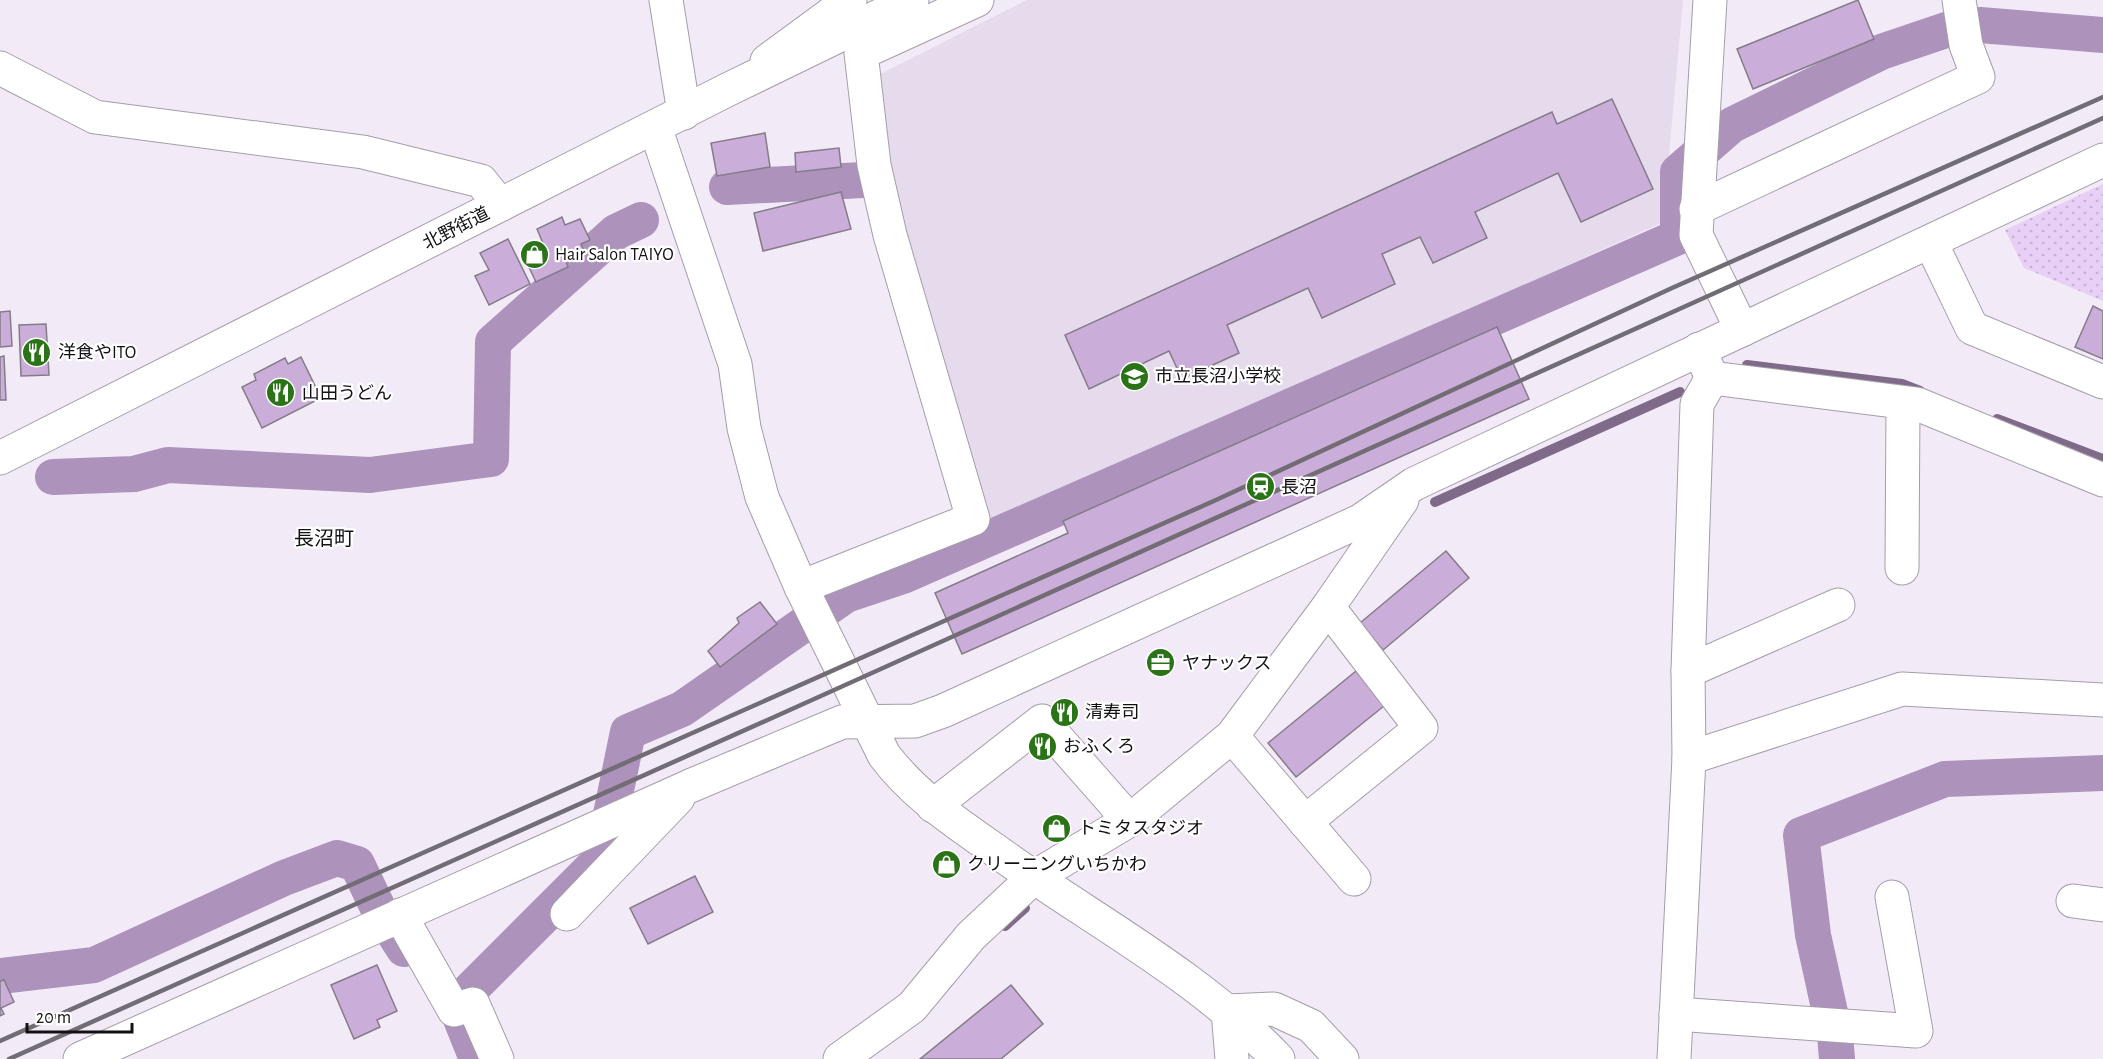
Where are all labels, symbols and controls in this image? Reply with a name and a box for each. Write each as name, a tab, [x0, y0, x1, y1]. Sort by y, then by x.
street label: 北野街道	[419, 203, 493, 253]
shop icon: Hair Salon TAIYO	[518, 238, 550, 270]
place label: Hair Salon TAIYO	[555, 246, 674, 264]
restaurant icon: 洋食やITO	[21, 336, 53, 368]
place label: 洋食やITO	[58, 342, 136, 362]
school or university icon: 市立長沼小学校	[1118, 360, 1150, 392]
place label: 市立長沼小学校	[1155, 366, 1281, 386]
restaurant icon: 山田うどん	[265, 377, 297, 409]
place label: 山田うどん	[302, 384, 392, 403]
station icon: 長沼	[1244, 471, 1276, 503]
place label: 長沼	[1281, 478, 1317, 497]
district label: 長沼町	[294, 528, 354, 549]
office icon: ヤナックス	[1145, 647, 1177, 679]
place label: ヤナックス	[1182, 654, 1271, 673]
restaurant icon: 清寿司	[1048, 696, 1080, 728]
place label: 清寿司	[1085, 703, 1139, 722]
restaurant icon: おふくろ	[1026, 730, 1058, 762]
place label: おふくろ	[1063, 737, 1135, 756]
shop icon: トミタスタジオ	[1041, 812, 1073, 844]
place label: トミタスタジオ	[1078, 819, 1204, 838]
shop icon: クリーニングいちかわ	[930, 848, 962, 880]
place label: クリーニングいちかわ	[967, 854, 1147, 874]
scale bar	[27, 996, 132, 1034]
text: 20 m	[36, 1009, 71, 1027]

